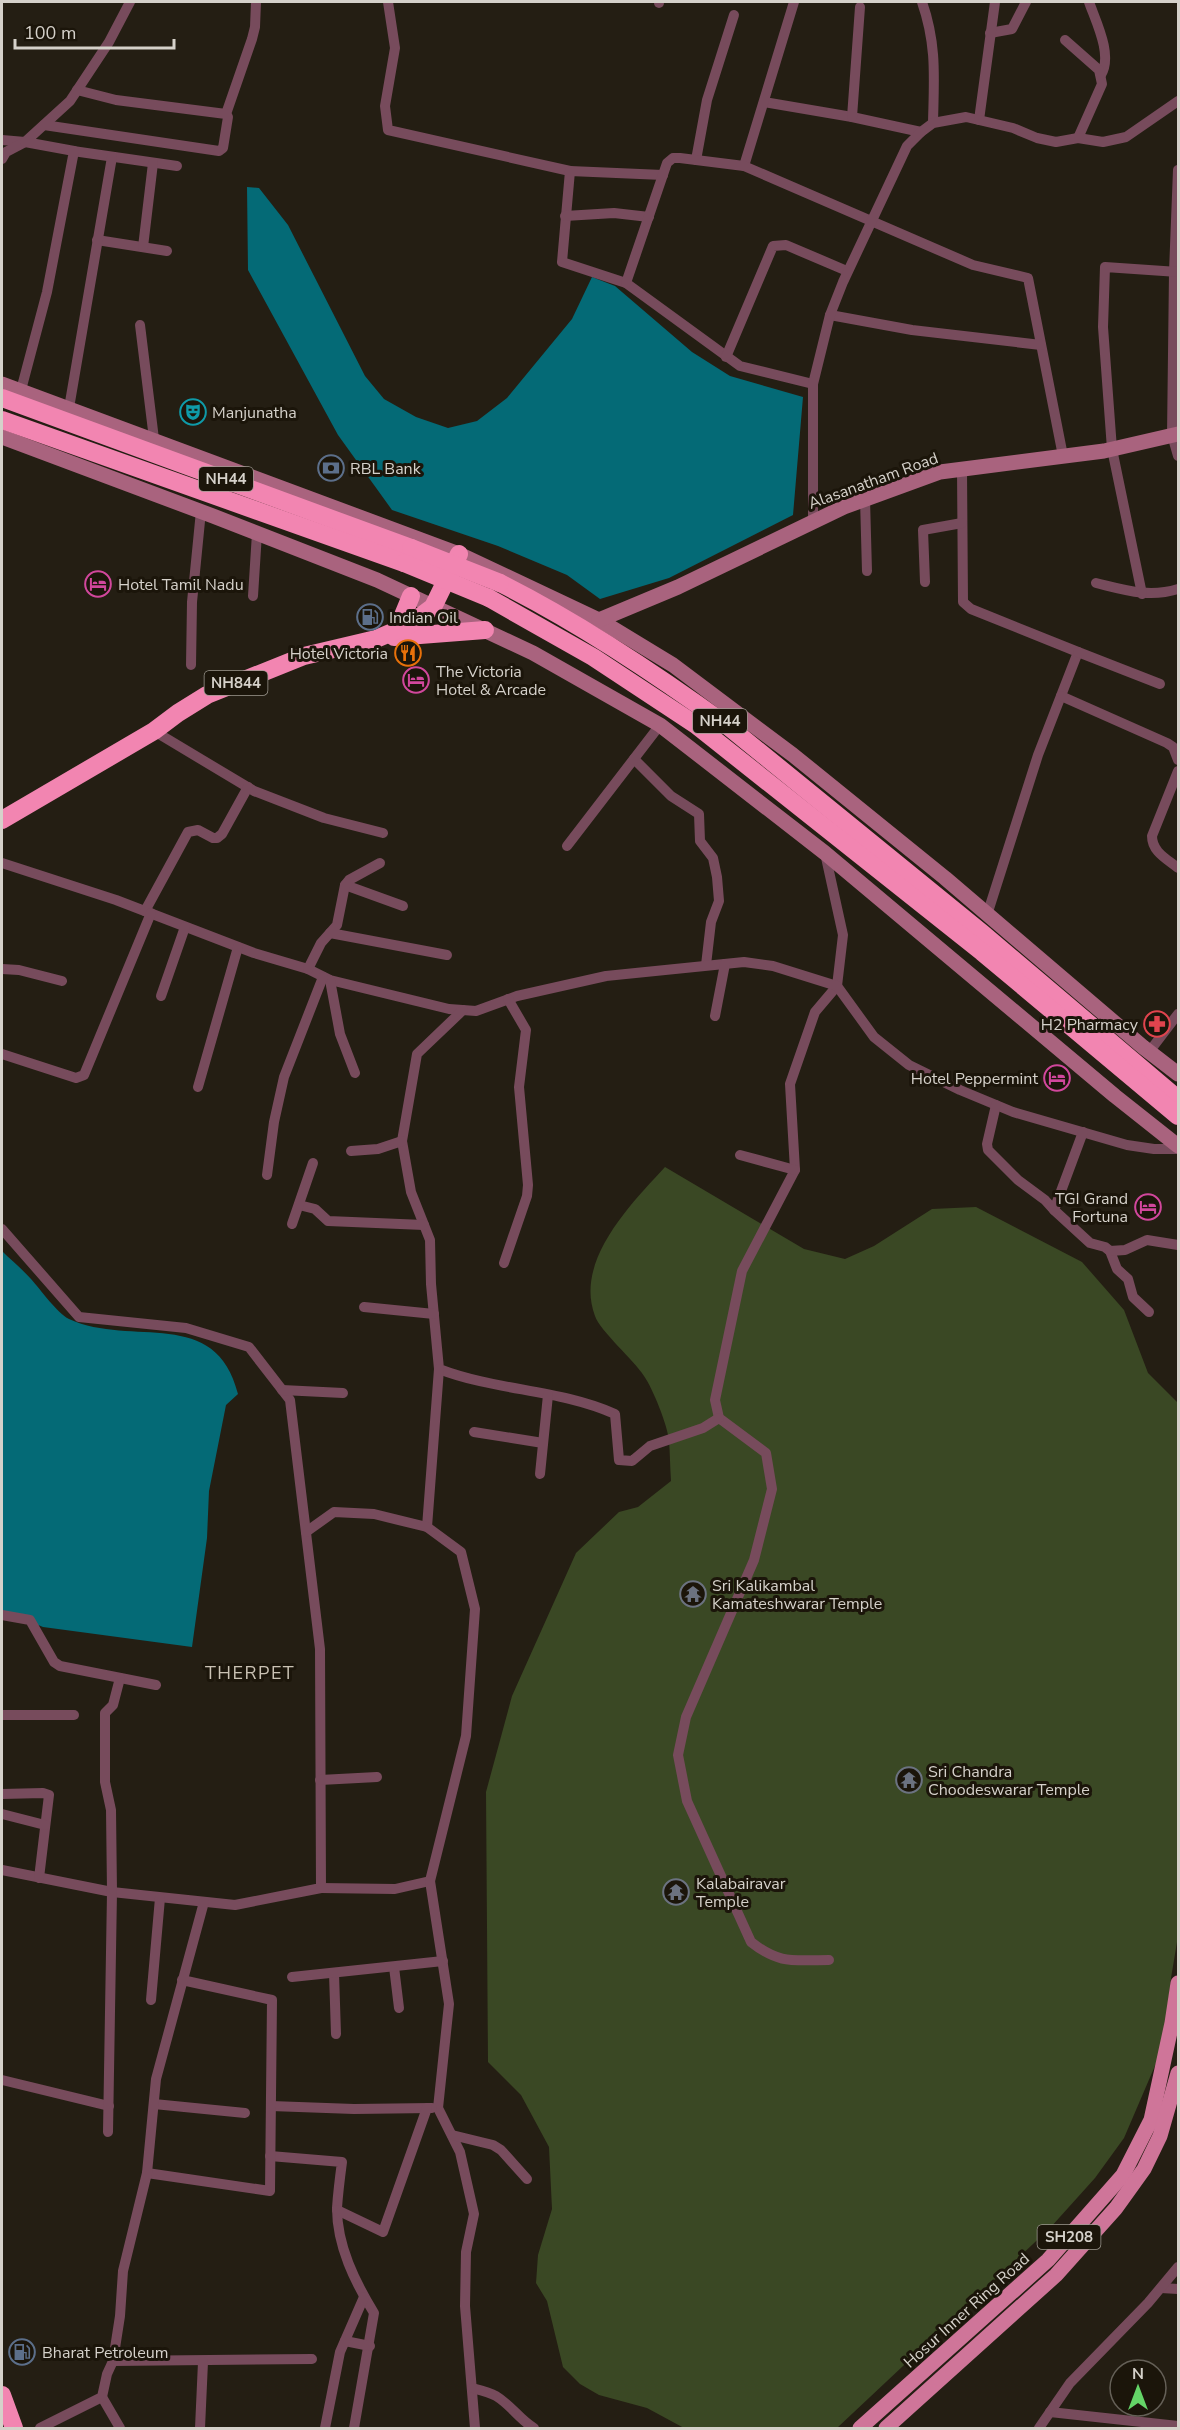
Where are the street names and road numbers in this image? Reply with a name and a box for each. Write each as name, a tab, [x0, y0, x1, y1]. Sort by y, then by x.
street label: Alasanatham Road	[805, 447, 941, 515]
road number: NH44	[199, 467, 253, 491]
road number: NH844	[204, 671, 268, 695]
road number: NH44	[693, 709, 747, 733]
road number: SH208	[1038, 2225, 1100, 2249]
street label: Hosur Inner Ring Road	[899, 2248, 1034, 2373]

